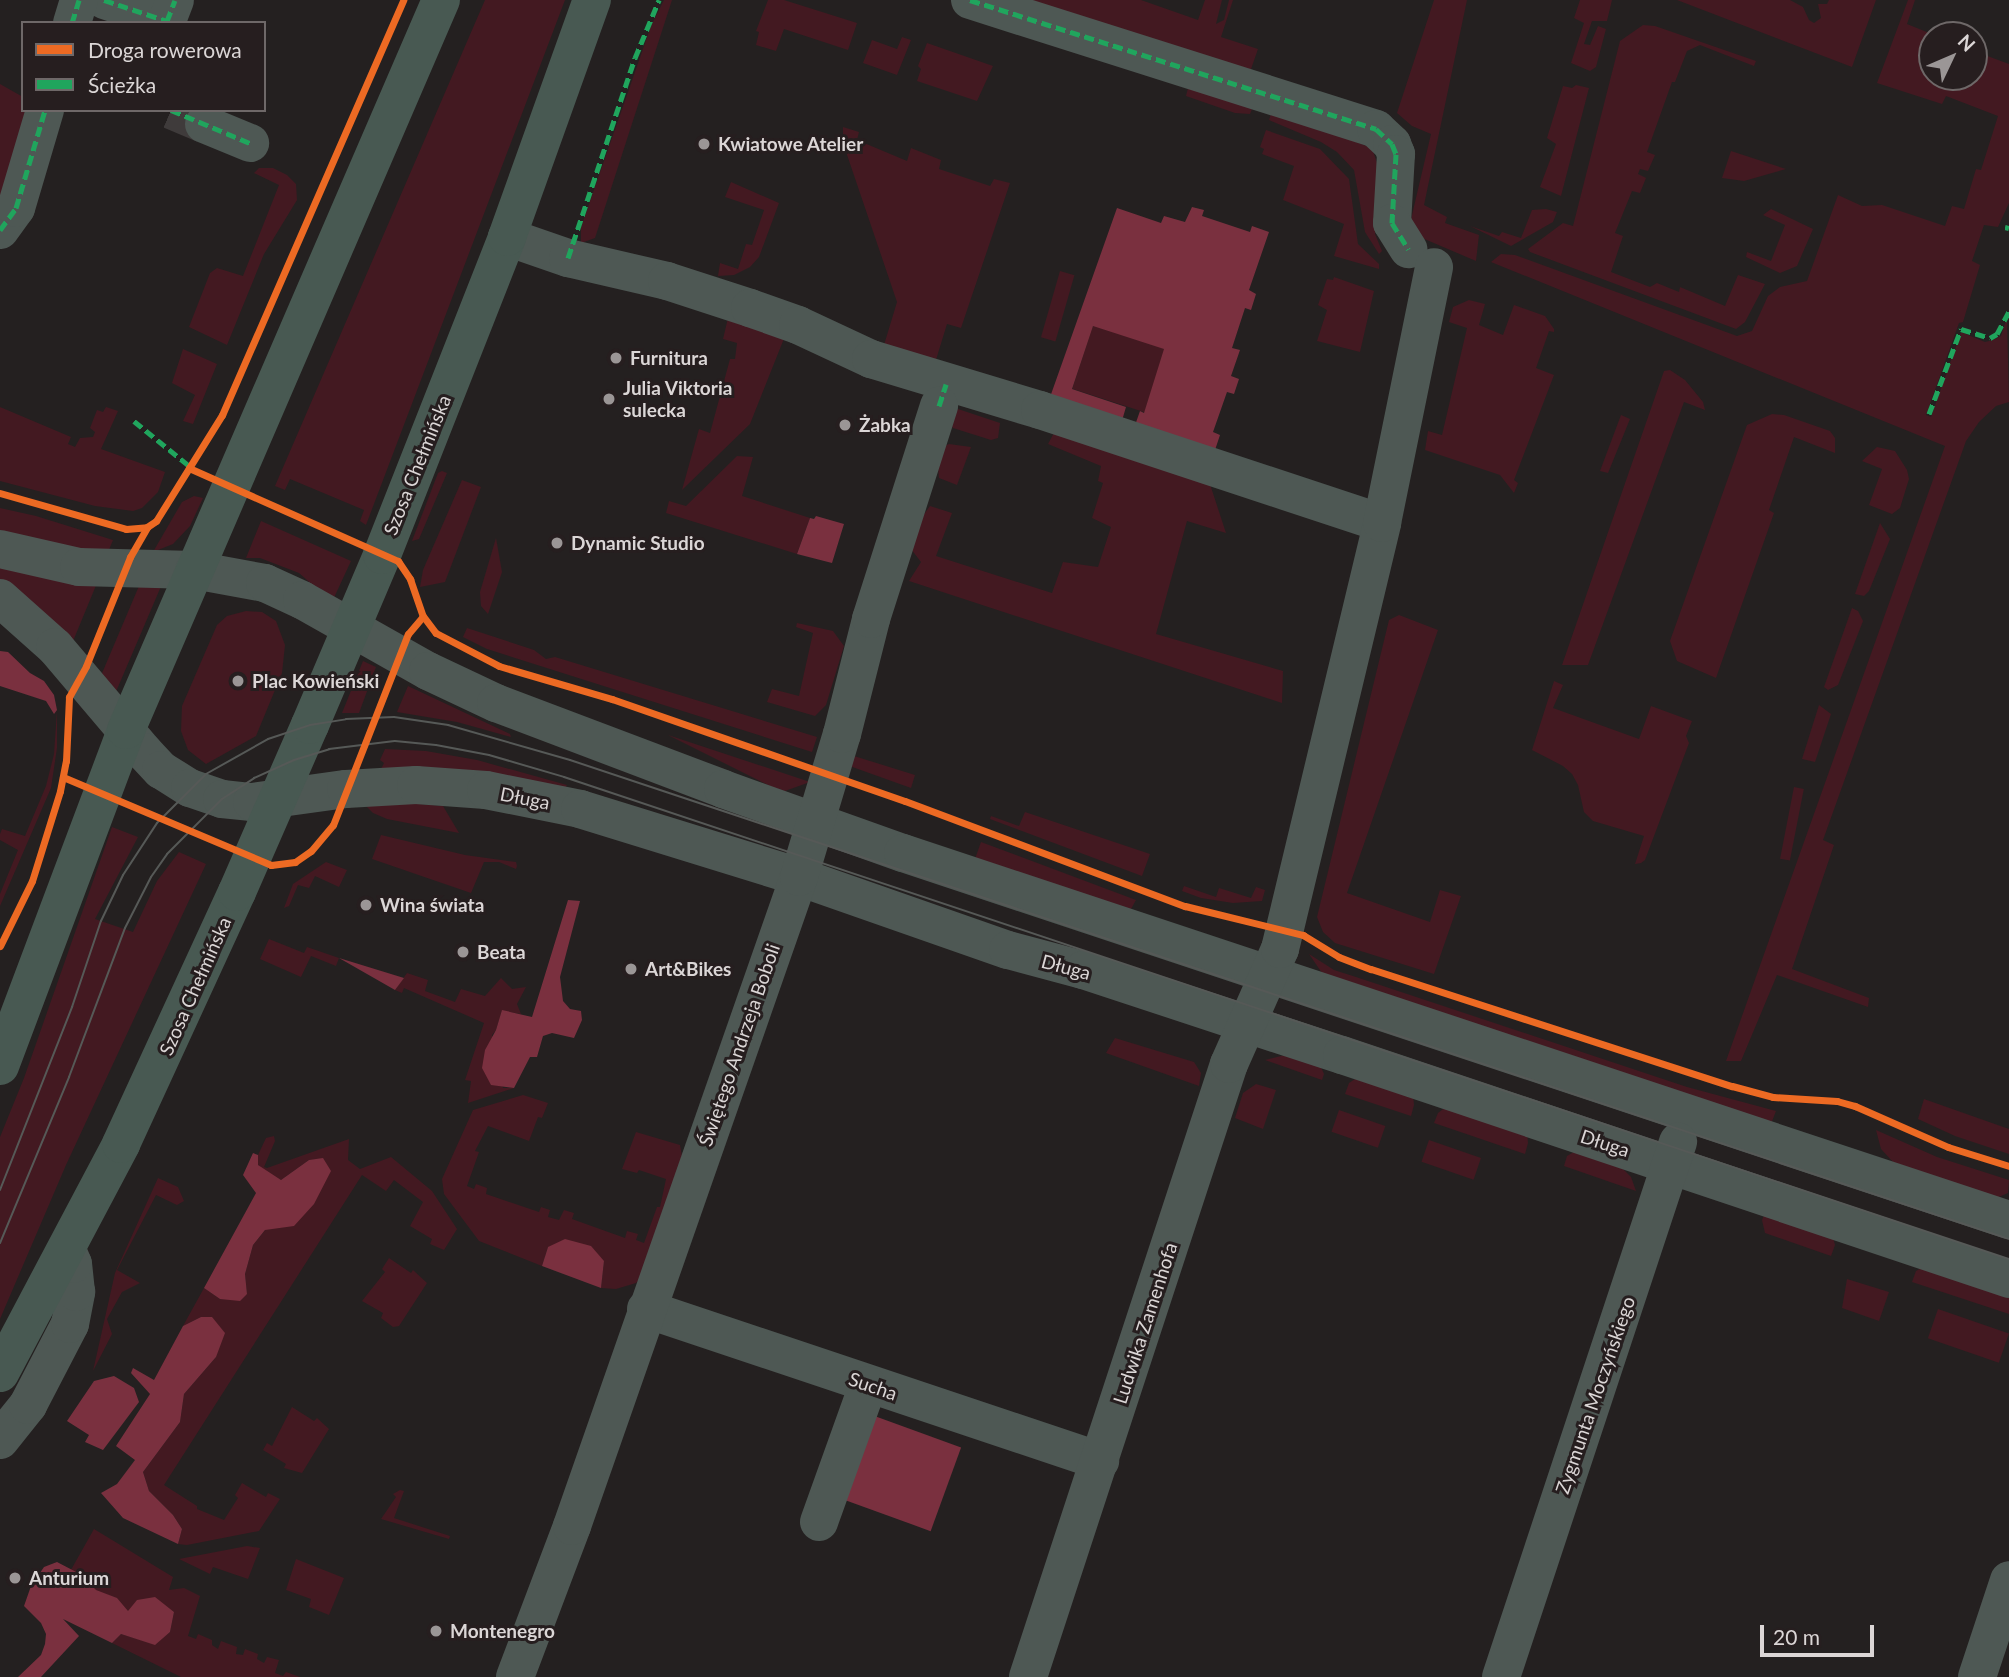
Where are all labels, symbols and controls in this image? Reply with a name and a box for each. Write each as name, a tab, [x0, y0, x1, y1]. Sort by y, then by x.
legend	[21, 21, 266, 112]
north arrow	[1918, 21, 1988, 91]
text: N	[1954, 29, 1980, 56]
text: Droga rowerowa	[88, 37, 242, 62]
text: Ścieżka	[88, 72, 156, 97]
place label: Kwiatowe Atelier	[718, 133, 864, 155]
marker: Kwiatowe Atelier	[696, 136, 712, 152]
place label: Furnitura	[630, 347, 708, 369]
marker: Furnitura	[608, 350, 624, 366]
place label: Julia Viktoria sulecka	[623, 377, 733, 421]
marker: Julia Viktoria sulecka	[601, 391, 617, 407]
street label: Szosa Chełmińska	[379, 392, 455, 538]
place label: Żabka	[859, 414, 911, 436]
marker: Żabka	[837, 417, 853, 433]
place label: Dynamic Studio	[571, 532, 705, 554]
marker: Dynamic Studio	[549, 535, 565, 551]
place label: Plac Kowieński	[252, 670, 379, 692]
marker: Plac Kowieński	[230, 673, 246, 689]
street label: Długa	[498, 782, 552, 814]
place label: Wina świata	[380, 894, 484, 916]
marker: Wina świata	[358, 897, 374, 913]
street label: Szosa Chełmińska	[154, 913, 236, 1059]
street label: Świętego Andrzeja Boboli	[694, 940, 784, 1150]
place label: Beata	[477, 941, 526, 963]
marker: Beata	[455, 944, 471, 960]
street label: Długa	[1039, 950, 1093, 984]
place label: Art&Bikes	[645, 958, 731, 980]
marker: Art&Bikes	[623, 961, 639, 977]
street label: Długa	[1578, 1124, 1632, 1162]
street label: Ludwika Zamenhofa	[1108, 1240, 1182, 1406]
street label: Zygmunta Moczyńskiego	[1550, 1293, 1640, 1497]
street label: Sucha	[846, 1367, 900, 1405]
place label: Anturium	[29, 1567, 109, 1589]
marker: Anturium	[7, 1570, 23, 1586]
scale bar	[1764, 1610, 1878, 1654]
place label: Montenegro	[450, 1620, 555, 1642]
marker: Montenegro	[428, 1623, 444, 1639]
text: 20 m	[1773, 1624, 1820, 1649]

